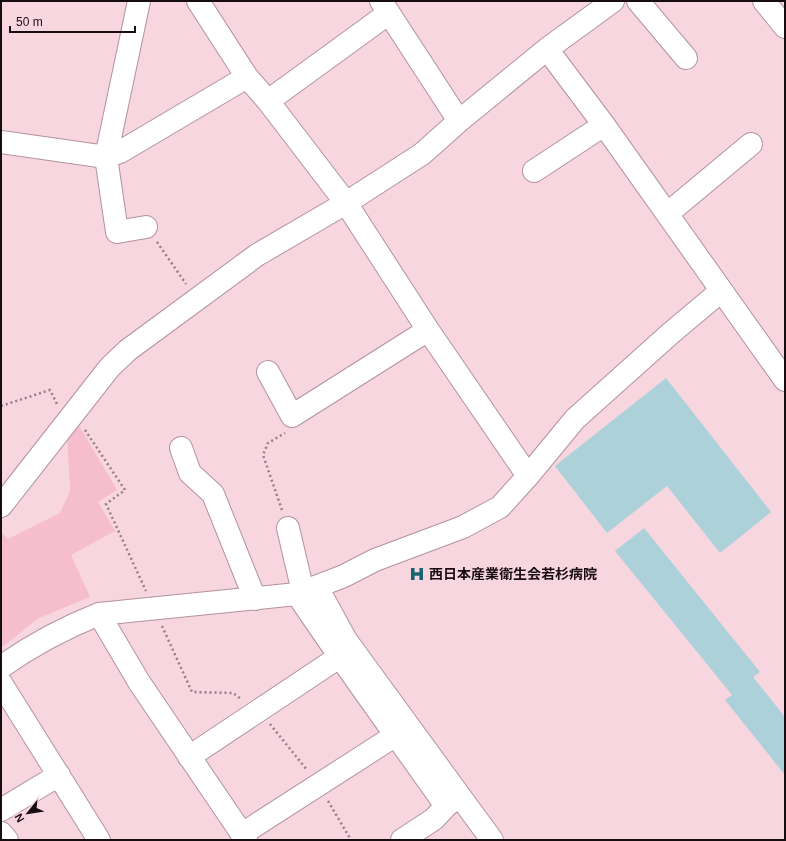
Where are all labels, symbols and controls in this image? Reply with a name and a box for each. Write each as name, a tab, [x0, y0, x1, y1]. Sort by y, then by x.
scale bar	[10, 8, 135, 34]
text: 50 m	[16, 15, 43, 29]
hospital icon: 西日本産業衛生会若杉病院	[408, 565, 426, 583]
place label: 西日本産業衛生会若杉病院	[429, 566, 597, 582]
north arrow	[8, 793, 48, 833]
text: N	[12, 812, 27, 824]

